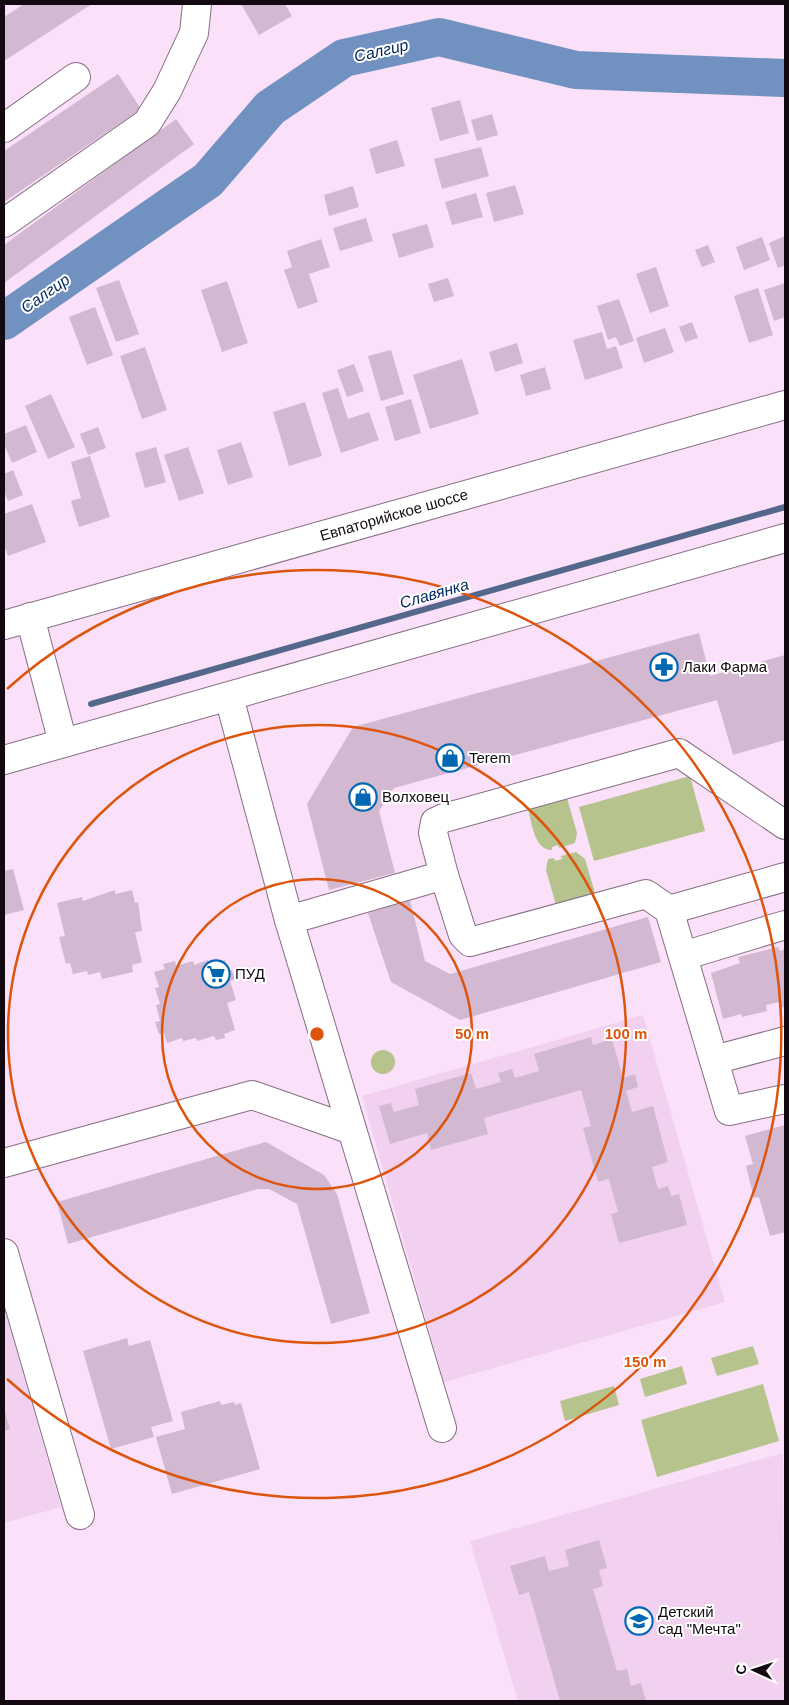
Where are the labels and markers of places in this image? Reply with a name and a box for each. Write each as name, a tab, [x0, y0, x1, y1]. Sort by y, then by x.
pharmacy icon: Лаки Фарма	[649, 652, 679, 682]
place label: Лаки Фарма	[683, 658, 768, 675]
shop icon: Terem	[435, 743, 465, 773]
place label: Terem	[469, 749, 511, 766]
shop icon: Волховец	[348, 782, 378, 812]
place label: Волховец	[382, 788, 450, 805]
supermarket icon: ПУД	[201, 959, 231, 989]
place label: ПУД	[235, 965, 265, 982]
centre of rings	[308, 1025, 326, 1043]
place label: Детский сад "Мечта"	[658, 1603, 741, 1637]
school or university icon: Детский сад "Мечта"	[624, 1606, 654, 1636]

